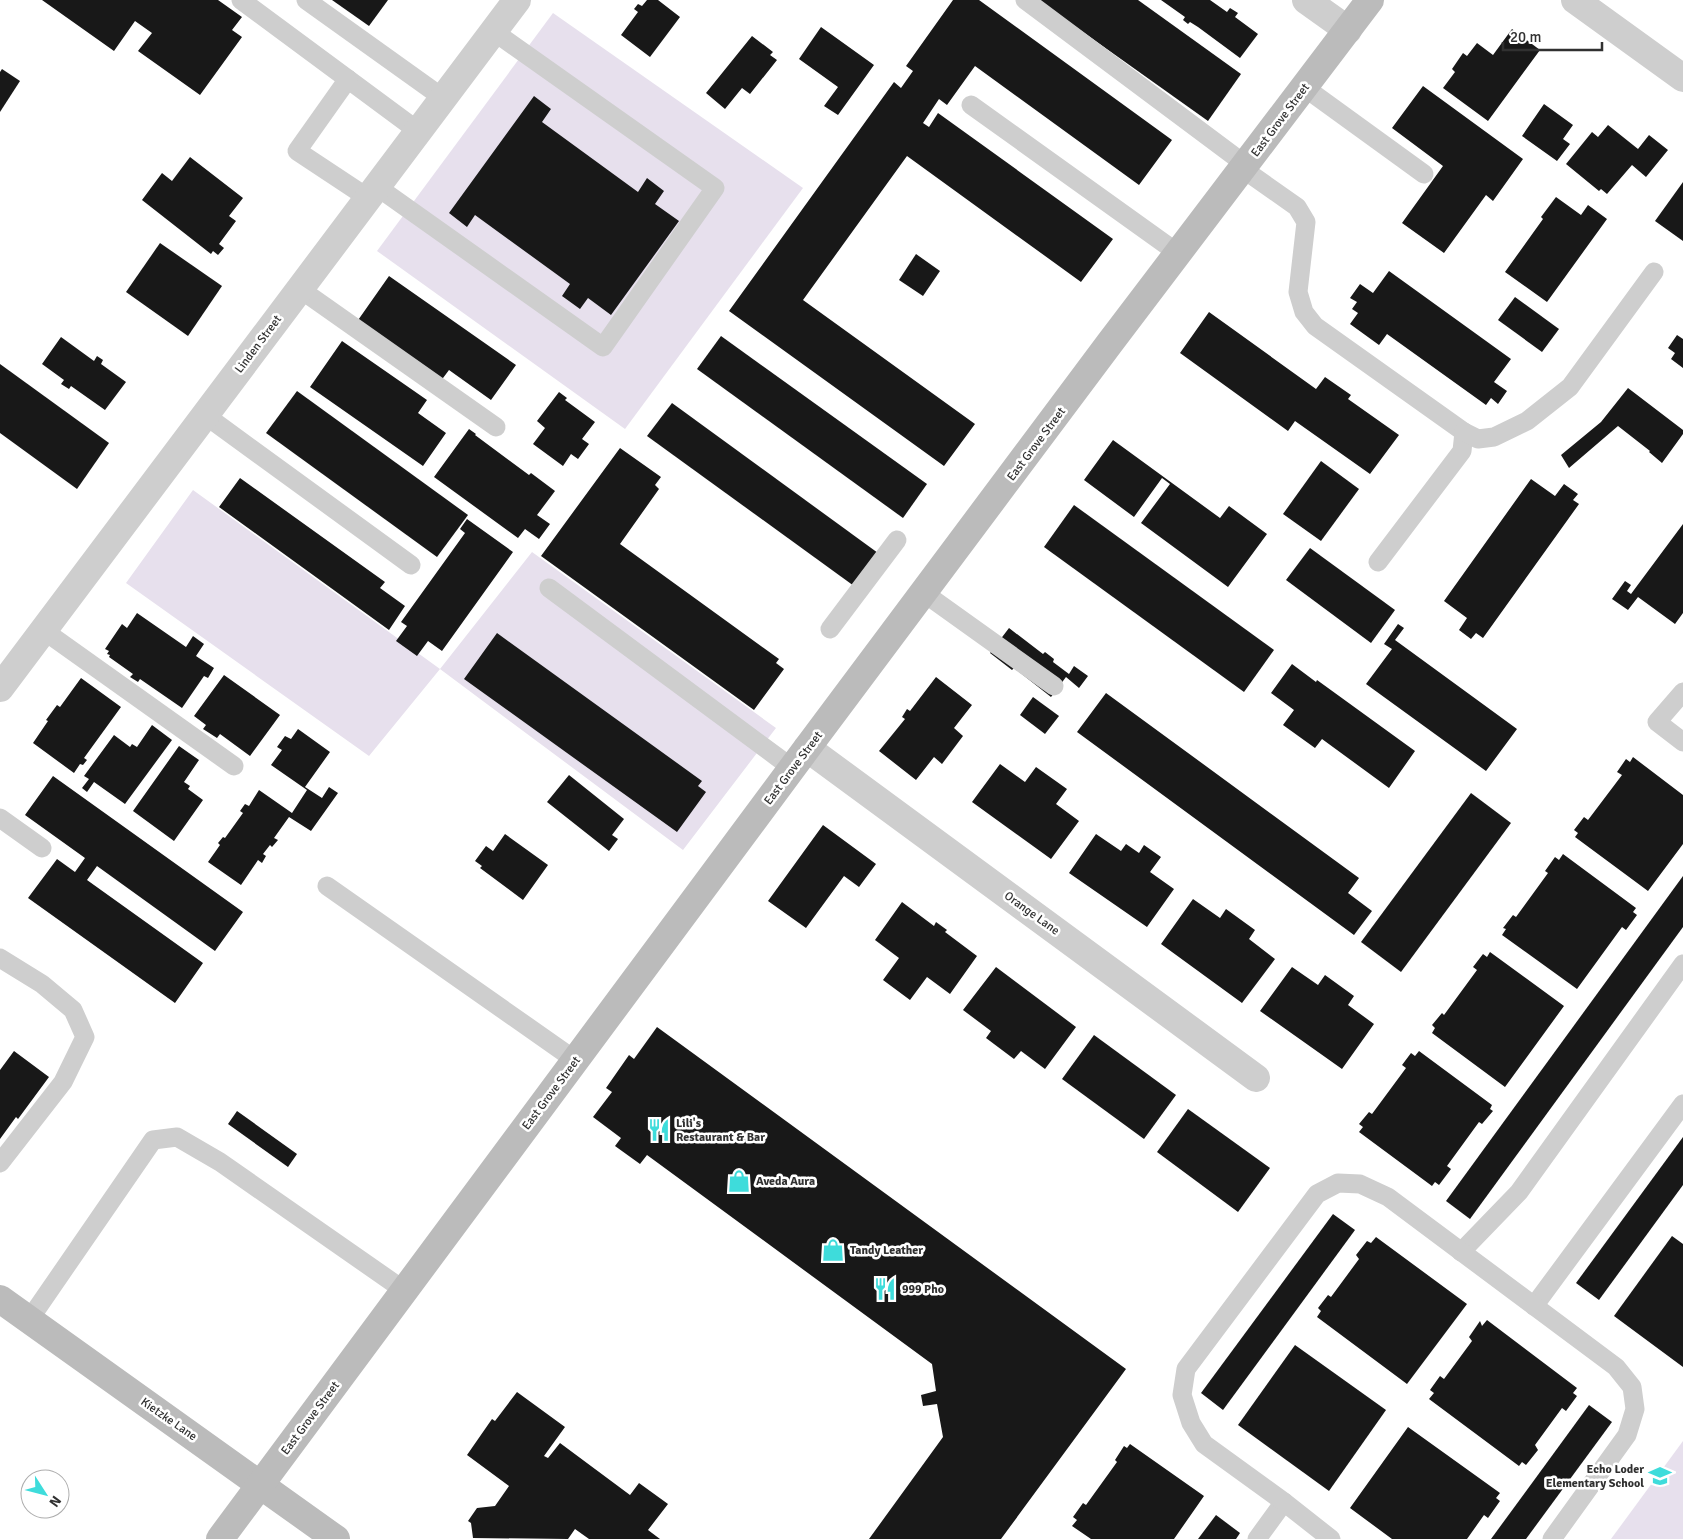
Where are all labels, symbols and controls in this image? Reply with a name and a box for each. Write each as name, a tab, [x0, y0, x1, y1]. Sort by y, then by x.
scale bar	[1503, 20, 1602, 52]
text: 20 m	[1510, 28, 1541, 46]
street label: East Grove Street	[1248, 81, 1313, 160]
street label: Linden Street	[232, 312, 285, 376]
street label: East Grove Street	[1004, 405, 1069, 484]
street label: East Grove Street	[761, 729, 826, 808]
street label: Orange Lane	[1001, 888, 1062, 938]
street label: East Grove Street	[519, 1054, 584, 1133]
place label: Lili's Restaurant & Bar	[676, 1116, 765, 1145]
restaurant icon: Lili's Restaurant & Bar	[646, 1117, 672, 1143]
shop icon: Aveda Aura	[726, 1168, 752, 1194]
place label: Aveda Aura	[756, 1174, 815, 1189]
shop icon: Tandy Leather	[820, 1237, 846, 1263]
place label: Tandy Leather	[850, 1243, 923, 1258]
restaurant icon: 999 Pho	[872, 1276, 898, 1302]
place label: 999 Pho	[902, 1282, 944, 1297]
street label: East Grove Street	[278, 1379, 343, 1458]
street label: Kietzke Lane	[138, 1395, 200, 1444]
place label: Echo Loder Elementary School	[1546, 1462, 1644, 1491]
school or university icon: Echo Loder Elementary School	[1647, 1463, 1673, 1489]
north arrow	[20, 1469, 70, 1519]
text: N	[45, 1492, 65, 1510]

